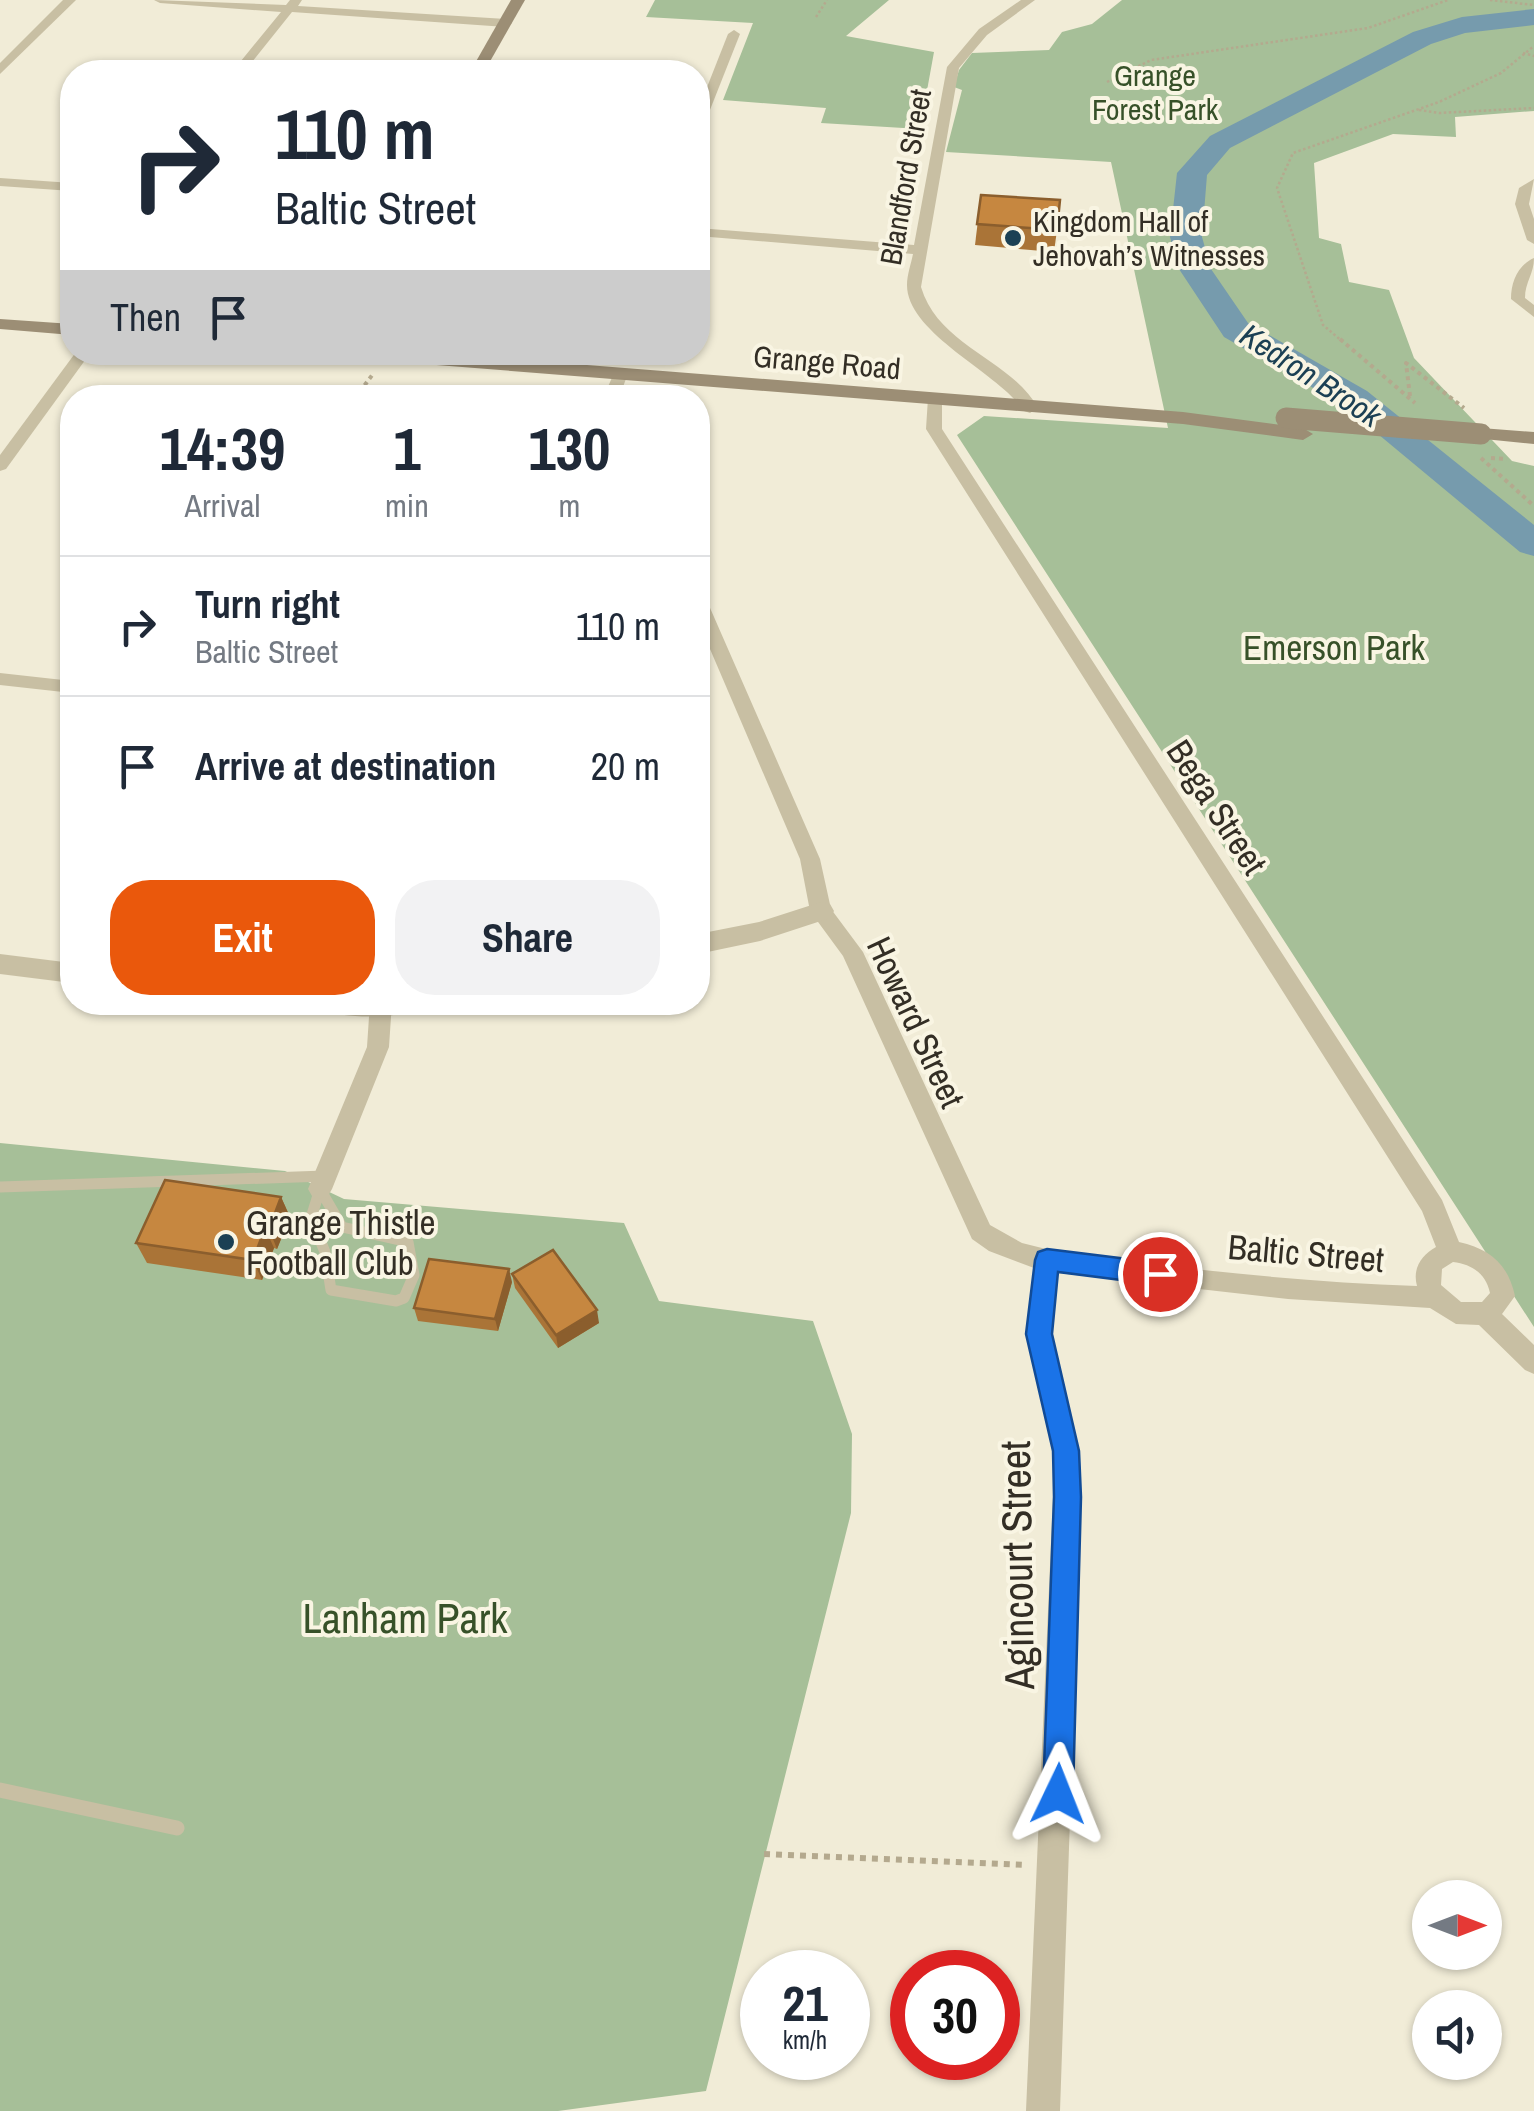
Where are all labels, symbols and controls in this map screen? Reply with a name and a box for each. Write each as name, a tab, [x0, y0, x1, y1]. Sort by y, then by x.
park label: Grange Forest Park	[1092, 55, 1219, 129]
street label: Blandford Street	[870, 86, 940, 268]
text: 110 m	[275, 87, 435, 181]
icon: right	[110, 100, 240, 230]
text: Baltic Street	[275, 177, 476, 238]
place label: Kingdom Hall of Jehovah’s Witnesses	[1033, 201, 1265, 275]
marker: Kingdom Hall of Jehovah’s Witnesses	[1002, 227, 1024, 249]
icon: arrive	[201, 290, 256, 345]
text: Then	[110, 292, 181, 343]
water label: Kedron Brook	[1232, 313, 1391, 437]
street label: Grange Road	[752, 336, 902, 388]
text: 14:39	[160, 408, 285, 489]
text: 1	[393, 408, 421, 489]
text: 130	[528, 408, 610, 489]
text: Arrival	[185, 484, 260, 527]
text: min	[385, 484, 429, 527]
text: m	[558, 484, 580, 527]
text: Turn right	[195, 579, 340, 630]
icon: right	[110, 599, 165, 654]
text: 110 m	[576, 601, 660, 652]
park label: Emerson Park	[1243, 624, 1426, 671]
text: Baltic Street	[195, 630, 338, 673]
street label: Bega Street	[1156, 731, 1278, 883]
icon: arrive	[110, 739, 165, 794]
text: Arrive at destination	[195, 741, 496, 792]
text: 20 m	[591, 741, 660, 792]
button: Exit	[110, 880, 375, 995]
button: Share	[395, 880, 660, 995]
street label: Howard Street	[856, 929, 976, 1115]
place label: Grange Thistle Football Club	[246, 1199, 435, 1286]
street label: Baltic Street	[1226, 1223, 1386, 1283]
marker: Grange Thistle Football Club	[215, 1231, 237, 1253]
pin	[1118, 1232, 1203, 1317]
icon: arrive	[1133, 1247, 1188, 1302]
street label: Agincourt Street	[987, 1440, 1047, 1691]
park label: Lanham Park	[303, 1590, 508, 1646]
position arrow	[1006, 1742, 1110, 1846]
north arrow	[1412, 1880, 1502, 1970]
map controls	[1412, 1880, 1502, 2080]
speed limit sign: 30	[890, 1950, 1020, 2080]
text: 21	[782, 1969, 828, 2037]
button: sound	[1412, 1990, 1502, 2080]
text: km/h	[783, 2023, 827, 2057]

